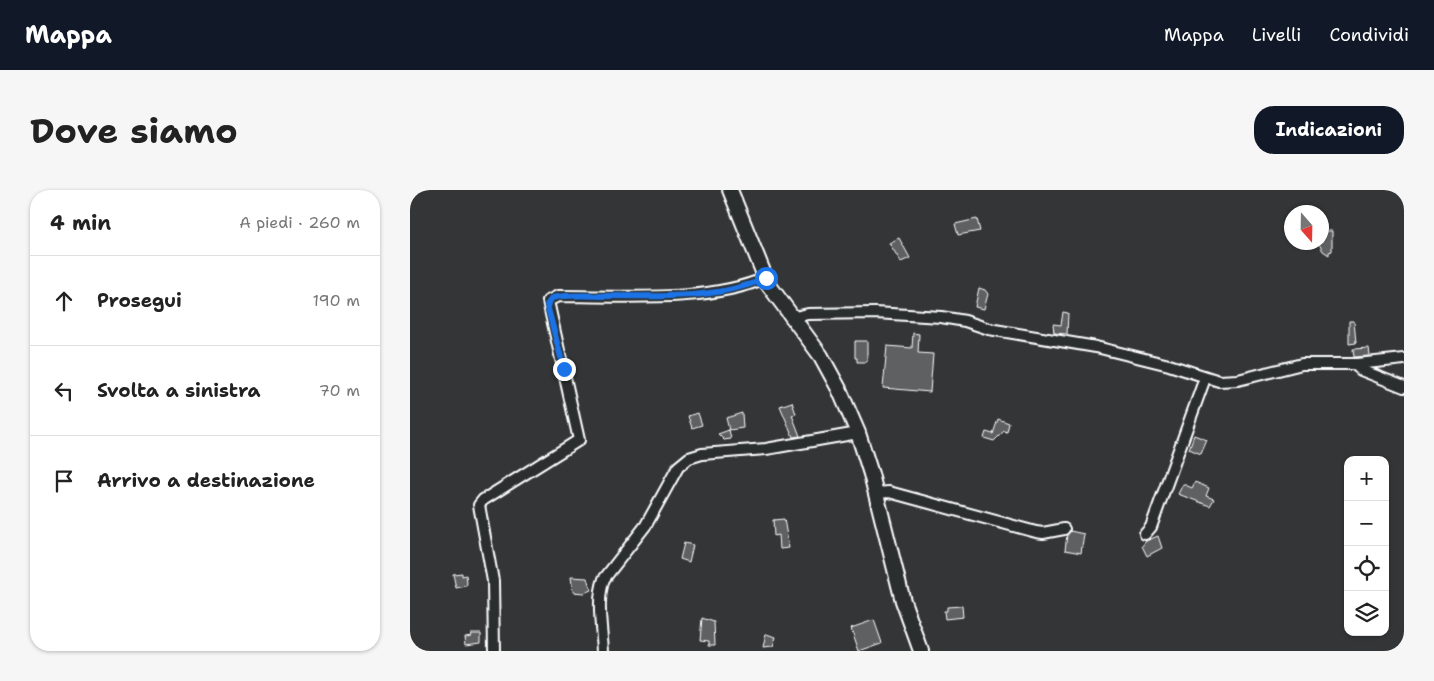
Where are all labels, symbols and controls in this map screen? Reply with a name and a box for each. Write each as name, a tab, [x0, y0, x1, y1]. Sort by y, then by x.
text: Mappa	[25, 19, 112, 51]
text: Mappa	[1164, 23, 1224, 47]
text: Livelli	[1252, 23, 1301, 47]
text: Condividi	[1329, 23, 1409, 47]
button: Indicazioni	[1254, 106, 1404, 154]
text: Dove siamo	[30, 107, 238, 154]
north arrow	[1284, 205, 1329, 250]
text: 4 min	[50, 209, 111, 237]
text: A piedi · 260 m	[239, 212, 360, 233]
route start	[755, 267, 778, 290]
icon: ahead	[50, 287, 78, 315]
text: Prosegui	[97, 288, 182, 313]
text: 190 m	[313, 290, 360, 311]
route end	[553, 358, 576, 381]
icon: left	[50, 377, 78, 405]
text: Svolta a sinistra	[97, 378, 260, 403]
text: 70 m	[319, 380, 360, 401]
map controls	[1344, 456, 1389, 636]
button: +	[1344, 456, 1389, 501]
icon: arrive	[50, 467, 78, 495]
text: Arrivo a destinazione	[97, 468, 315, 493]
button: −	[1344, 501, 1389, 546]
button: locate	[1344, 546, 1389, 591]
button: layers	[1344, 591, 1389, 636]

